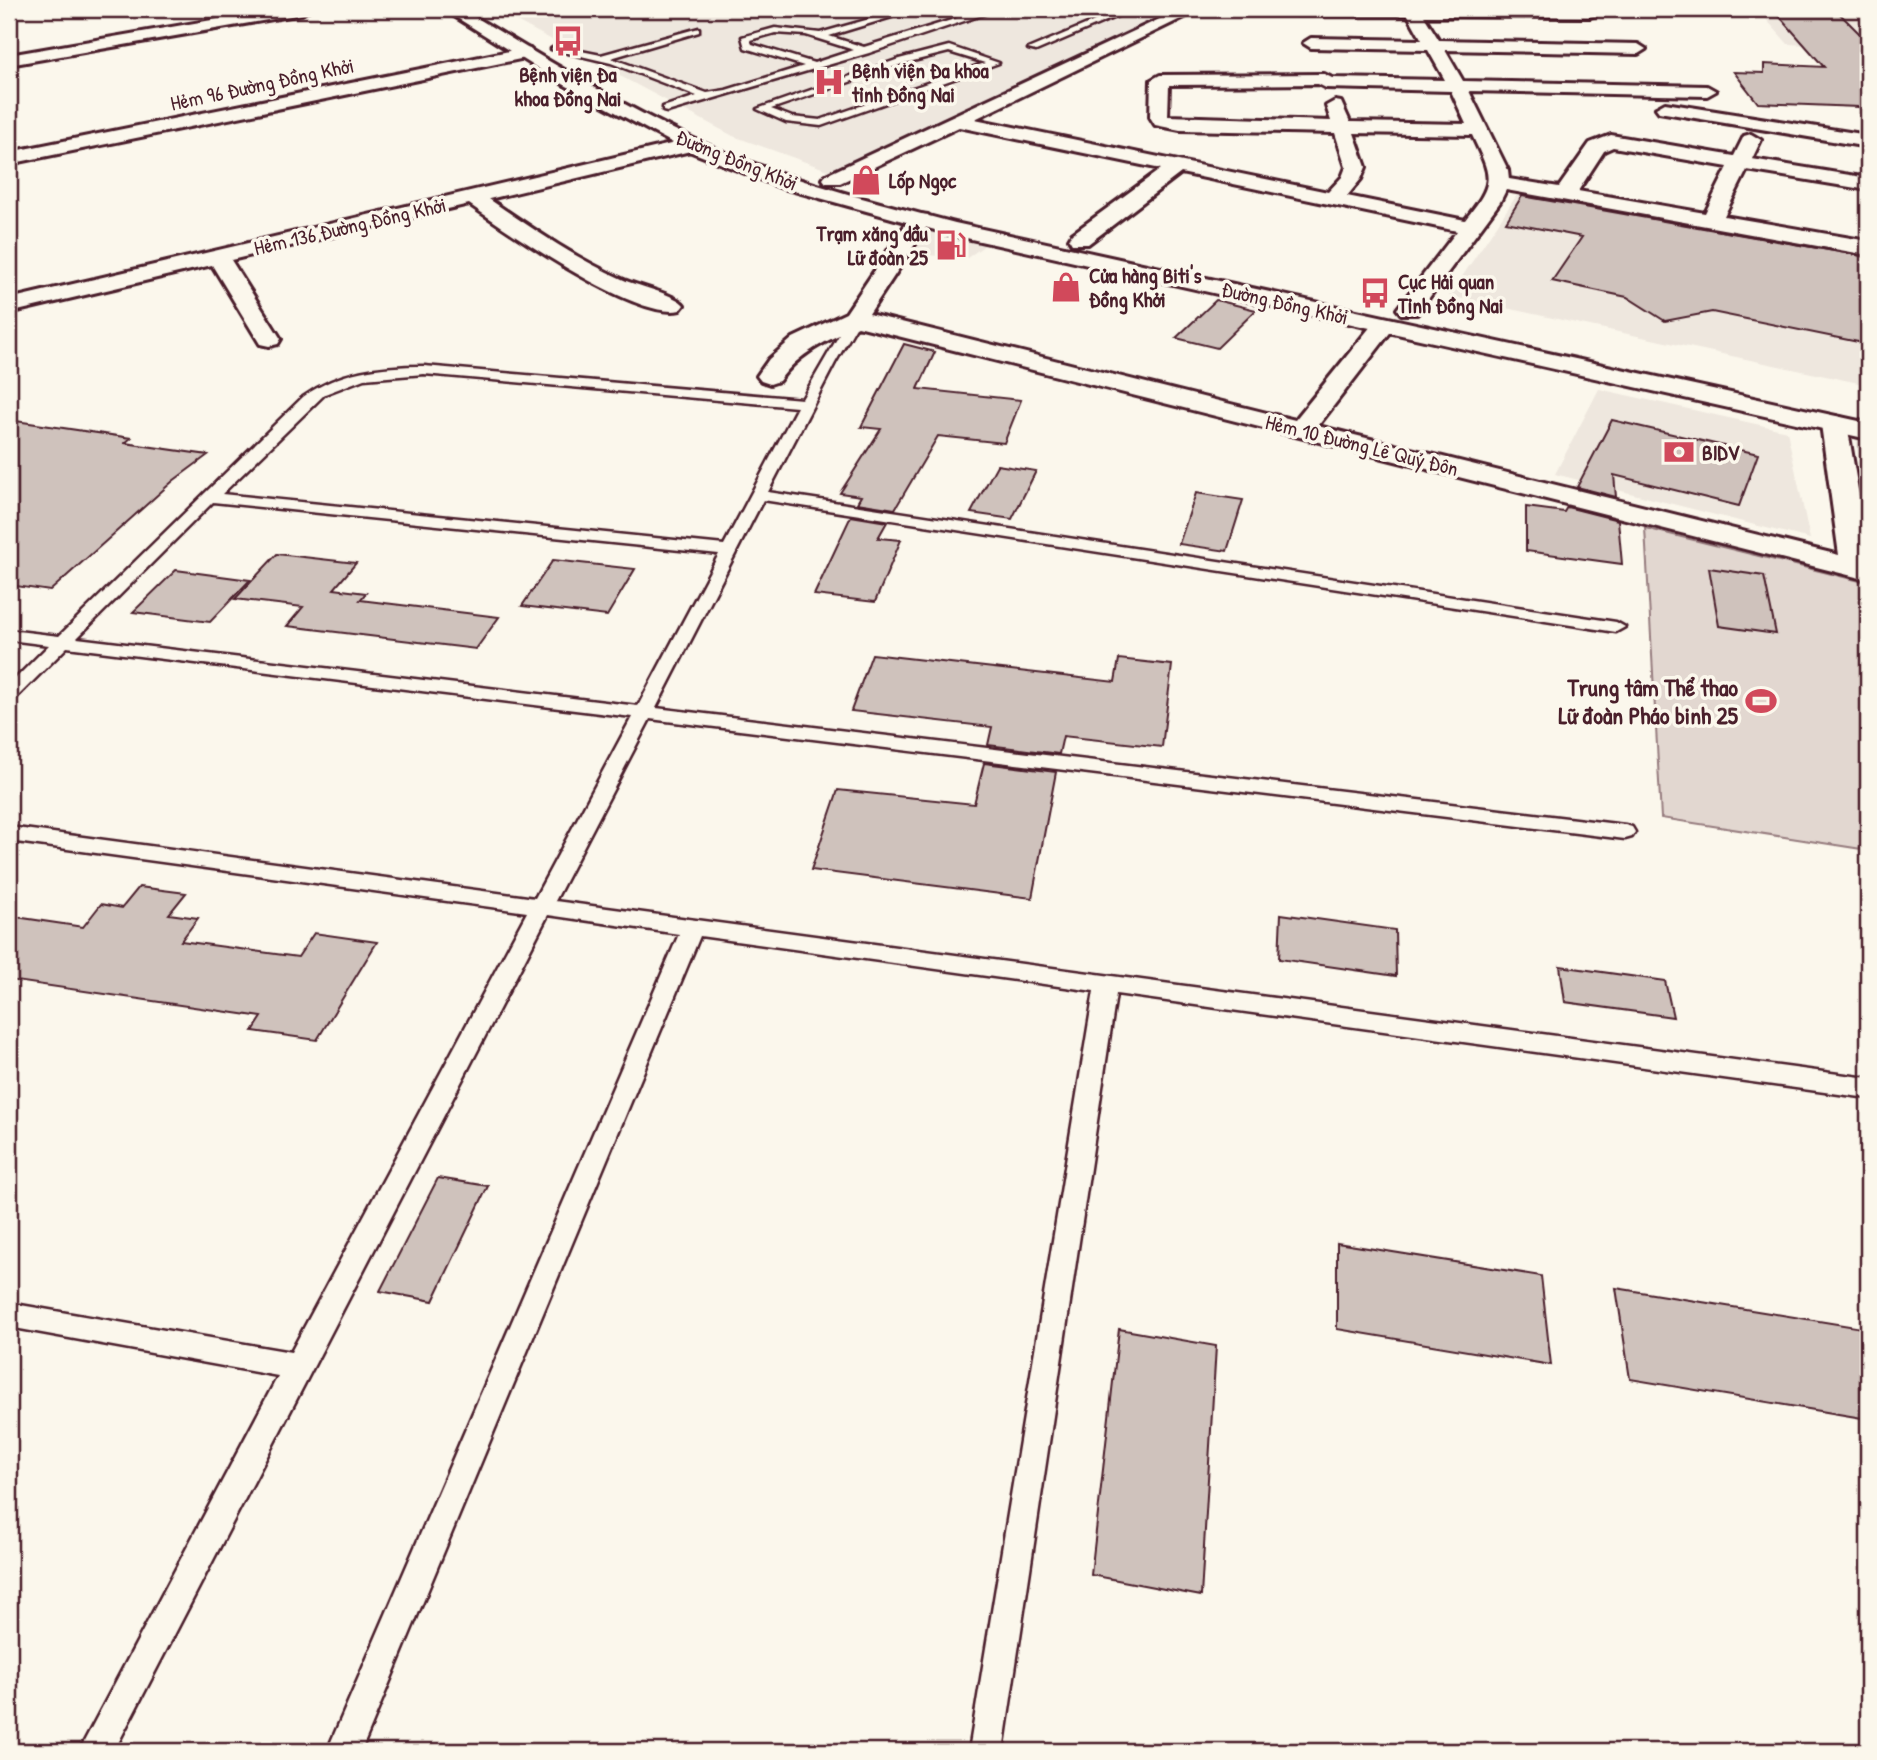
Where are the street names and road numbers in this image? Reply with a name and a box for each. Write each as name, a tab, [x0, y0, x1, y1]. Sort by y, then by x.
street label: Hẻm 96 Đường Đồng Khởi	[168, 50, 356, 118]
street label: Đường Đồng Khởi	[672, 122, 802, 198]
street label: Hẻm 136 Đường Đồng Khởi	[251, 190, 449, 262]
street label: Đường Đồng Khởi	[1219, 274, 1351, 332]
street label: Hẻm 10 Đường Lê Quý Đôn	[1263, 407, 1461, 483]

